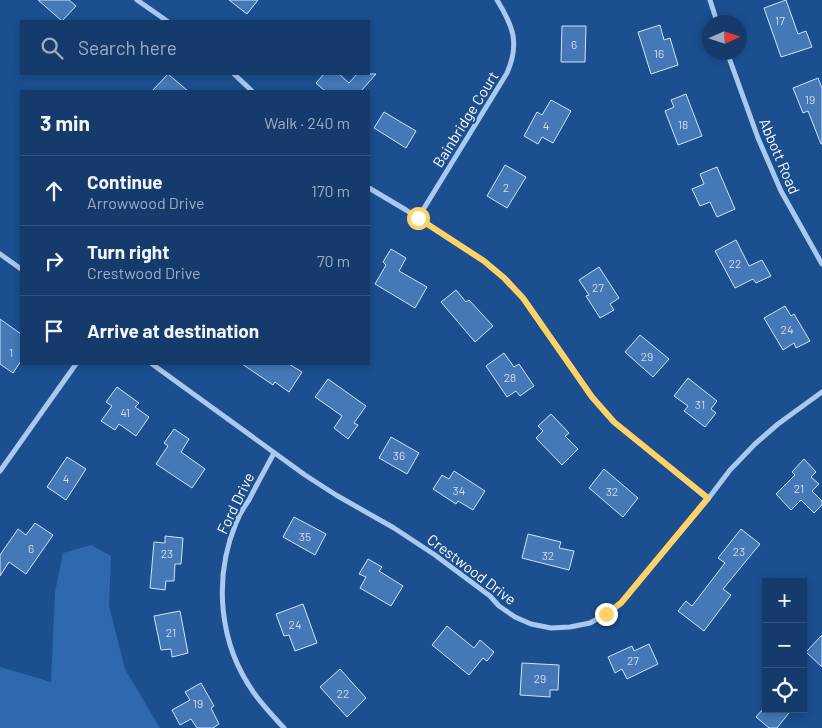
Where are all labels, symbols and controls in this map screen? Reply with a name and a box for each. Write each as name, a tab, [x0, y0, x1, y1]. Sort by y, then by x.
house number: 17	[775, 13, 785, 27]
north arrow	[702, 15, 747, 60]
search box	[20, 20, 370, 75]
icon: search	[38, 34, 66, 62]
text: Search here	[78, 36, 177, 59]
house number: 6	[571, 37, 577, 51]
house number: 16	[654, 46, 664, 60]
street label: Bainbridge Court	[428, 68, 502, 170]
house number: 19	[805, 92, 815, 106]
text: 3 min	[40, 110, 90, 135]
text: Walk · 240 m	[264, 113, 350, 132]
street label: Abbott Road	[756, 115, 804, 197]
house number: 18	[678, 117, 688, 131]
house number: 4	[543, 118, 549, 132]
text: Continue	[87, 170, 163, 193]
icon: ahead	[40, 177, 68, 205]
house number: 2	[503, 180, 509, 194]
text: 170 m	[311, 181, 350, 200]
text: Arrowwood Drive	[87, 193, 205, 212]
route start	[407, 207, 430, 230]
text: Turn right	[87, 240, 169, 263]
icon: right	[40, 247, 68, 275]
text: 70 m	[317, 251, 350, 270]
house number: 22	[729, 256, 741, 270]
text: Crestwood Drive	[87, 263, 201, 282]
house number: 27	[592, 280, 604, 294]
icon: arrive	[40, 317, 68, 345]
text: Arrive at destination	[87, 319, 259, 342]
house number: 24	[780, 322, 794, 336]
house number: 1	[9, 345, 13, 359]
house number: 29	[641, 349, 653, 363]
house number: 28	[504, 370, 516, 384]
house number: 31	[695, 397, 705, 411]
house number: 41	[120, 405, 130, 419]
house number: 36	[393, 448, 405, 462]
street label: Ford Drive	[212, 469, 258, 537]
house number: 4	[63, 471, 69, 485]
house number: 21	[794, 481, 804, 495]
house number: 34	[453, 483, 465, 497]
house number: 32	[606, 484, 618, 498]
house number: 35	[299, 529, 311, 543]
street label: Crestwood Drive	[424, 530, 520, 608]
house number: 6	[28, 541, 34, 555]
house number: 23	[733, 544, 745, 558]
house number: 23	[161, 546, 173, 560]
house number: 32	[542, 548, 554, 562]
map controls	[762, 578, 807, 713]
button: +	[762, 578, 807, 623]
route end	[595, 603, 618, 626]
house number: 24	[288, 617, 302, 631]
button: −	[762, 623, 807, 668]
house number: 21	[166, 625, 176, 639]
house number: 27	[627, 653, 639, 667]
button: locate	[762, 668, 807, 713]
house number: 29	[534, 671, 546, 685]
house number: 22	[337, 686, 349, 700]
house number: 19	[193, 696, 203, 710]

